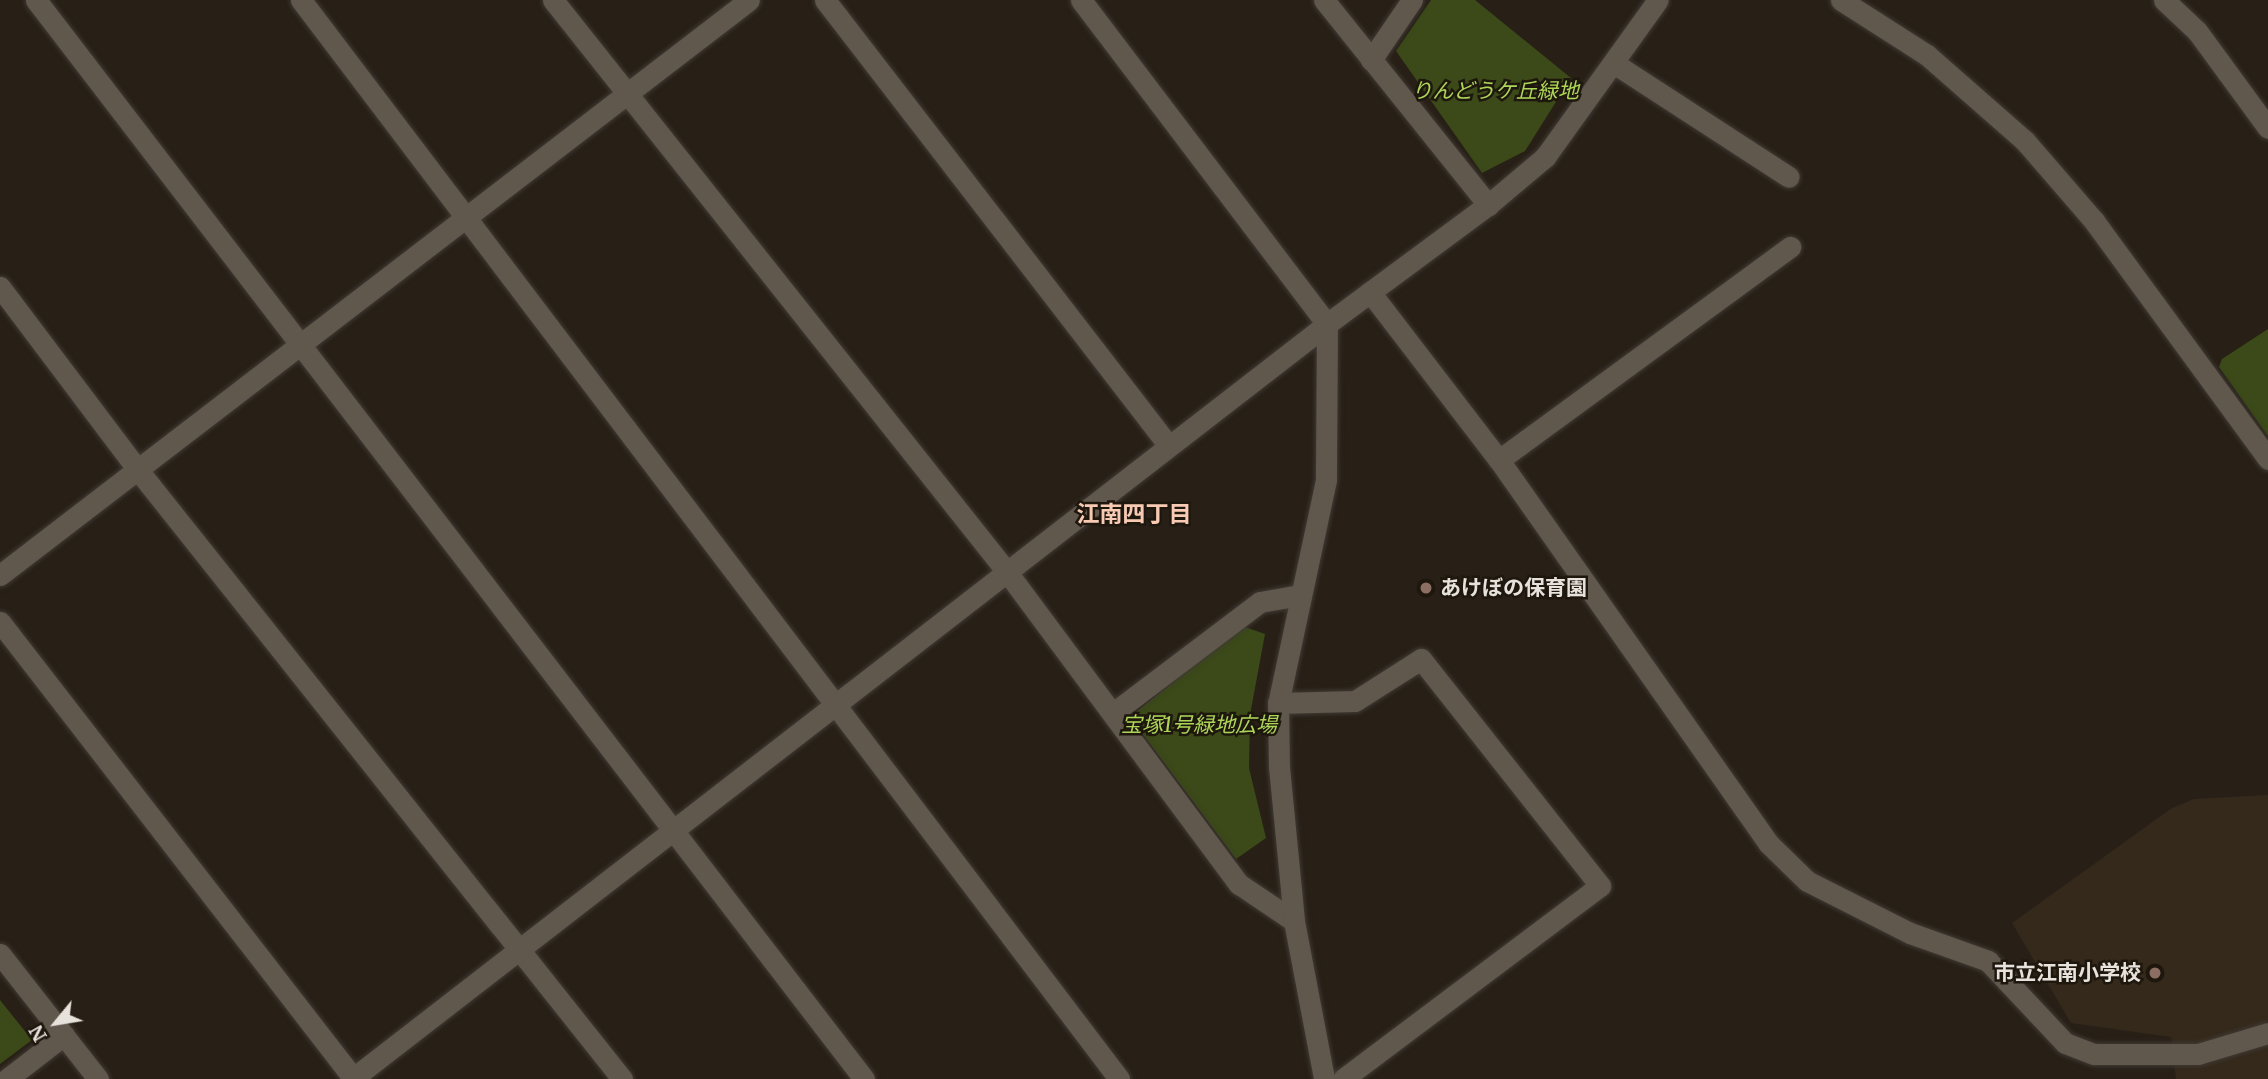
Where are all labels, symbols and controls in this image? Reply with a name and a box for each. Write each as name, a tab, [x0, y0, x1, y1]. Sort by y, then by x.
park label: りんどうケ丘緑地	[1411, 78, 1579, 104]
district label: 江南四丁目	[1077, 500, 1191, 528]
place label: あけぼの保育園	[1440, 575, 1587, 601]
marker: あけぼの保育園	[1418, 580, 1434, 596]
park label: 宝塚1号緑地広場	[1121, 712, 1277, 738]
place label: 市立江南小学校	[1994, 960, 2141, 986]
marker: 市立江南小学校	[2147, 965, 2163, 981]
north arrow	[21, 988, 91, 1058]
text: N	[24, 1021, 52, 1046]

